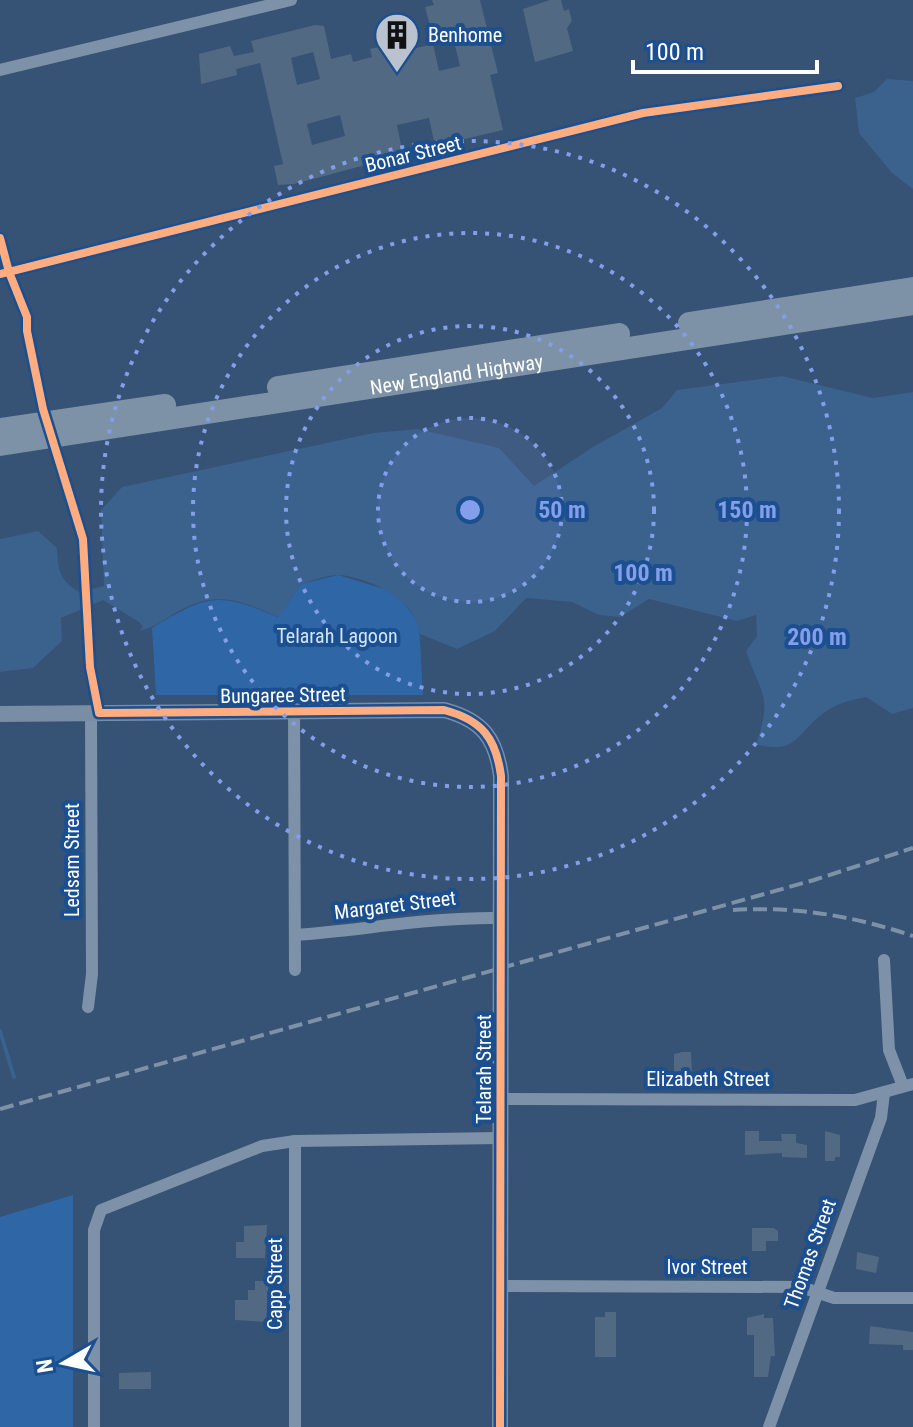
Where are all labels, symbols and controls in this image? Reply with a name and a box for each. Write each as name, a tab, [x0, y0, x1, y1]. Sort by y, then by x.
building icon: Benhome	[373, 11, 421, 74]
place label: Benhome	[428, 23, 502, 47]
scale bar	[633, 24, 817, 74]
text: 100 m	[645, 38, 704, 66]
street label: Bonar Street	[363, 131, 463, 177]
street label: New England Highway	[368, 349, 545, 400]
centre of rings	[456, 496, 484, 524]
text: 50 m	[538, 496, 586, 524]
text: 150 m	[717, 496, 777, 524]
text: 100 m	[613, 559, 673, 587]
text: 200 m	[787, 623, 847, 651]
park label: Telarah Lagoon	[276, 624, 398, 648]
street label: Bungaree Street	[220, 682, 346, 708]
street label: Ledsam Street	[60, 803, 84, 917]
street label: Margaret Street	[333, 886, 457, 924]
street label: Telarah Street	[472, 1014, 496, 1124]
street label: Elizabeth Street	[646, 1067, 770, 1091]
street label: Thomas Street	[779, 1196, 841, 1312]
street label: Capp Street	[263, 1238, 287, 1330]
street label: Ivor Street	[667, 1255, 748, 1279]
north arrow	[24, 1323, 104, 1403]
text: N	[31, 1357, 58, 1375]

